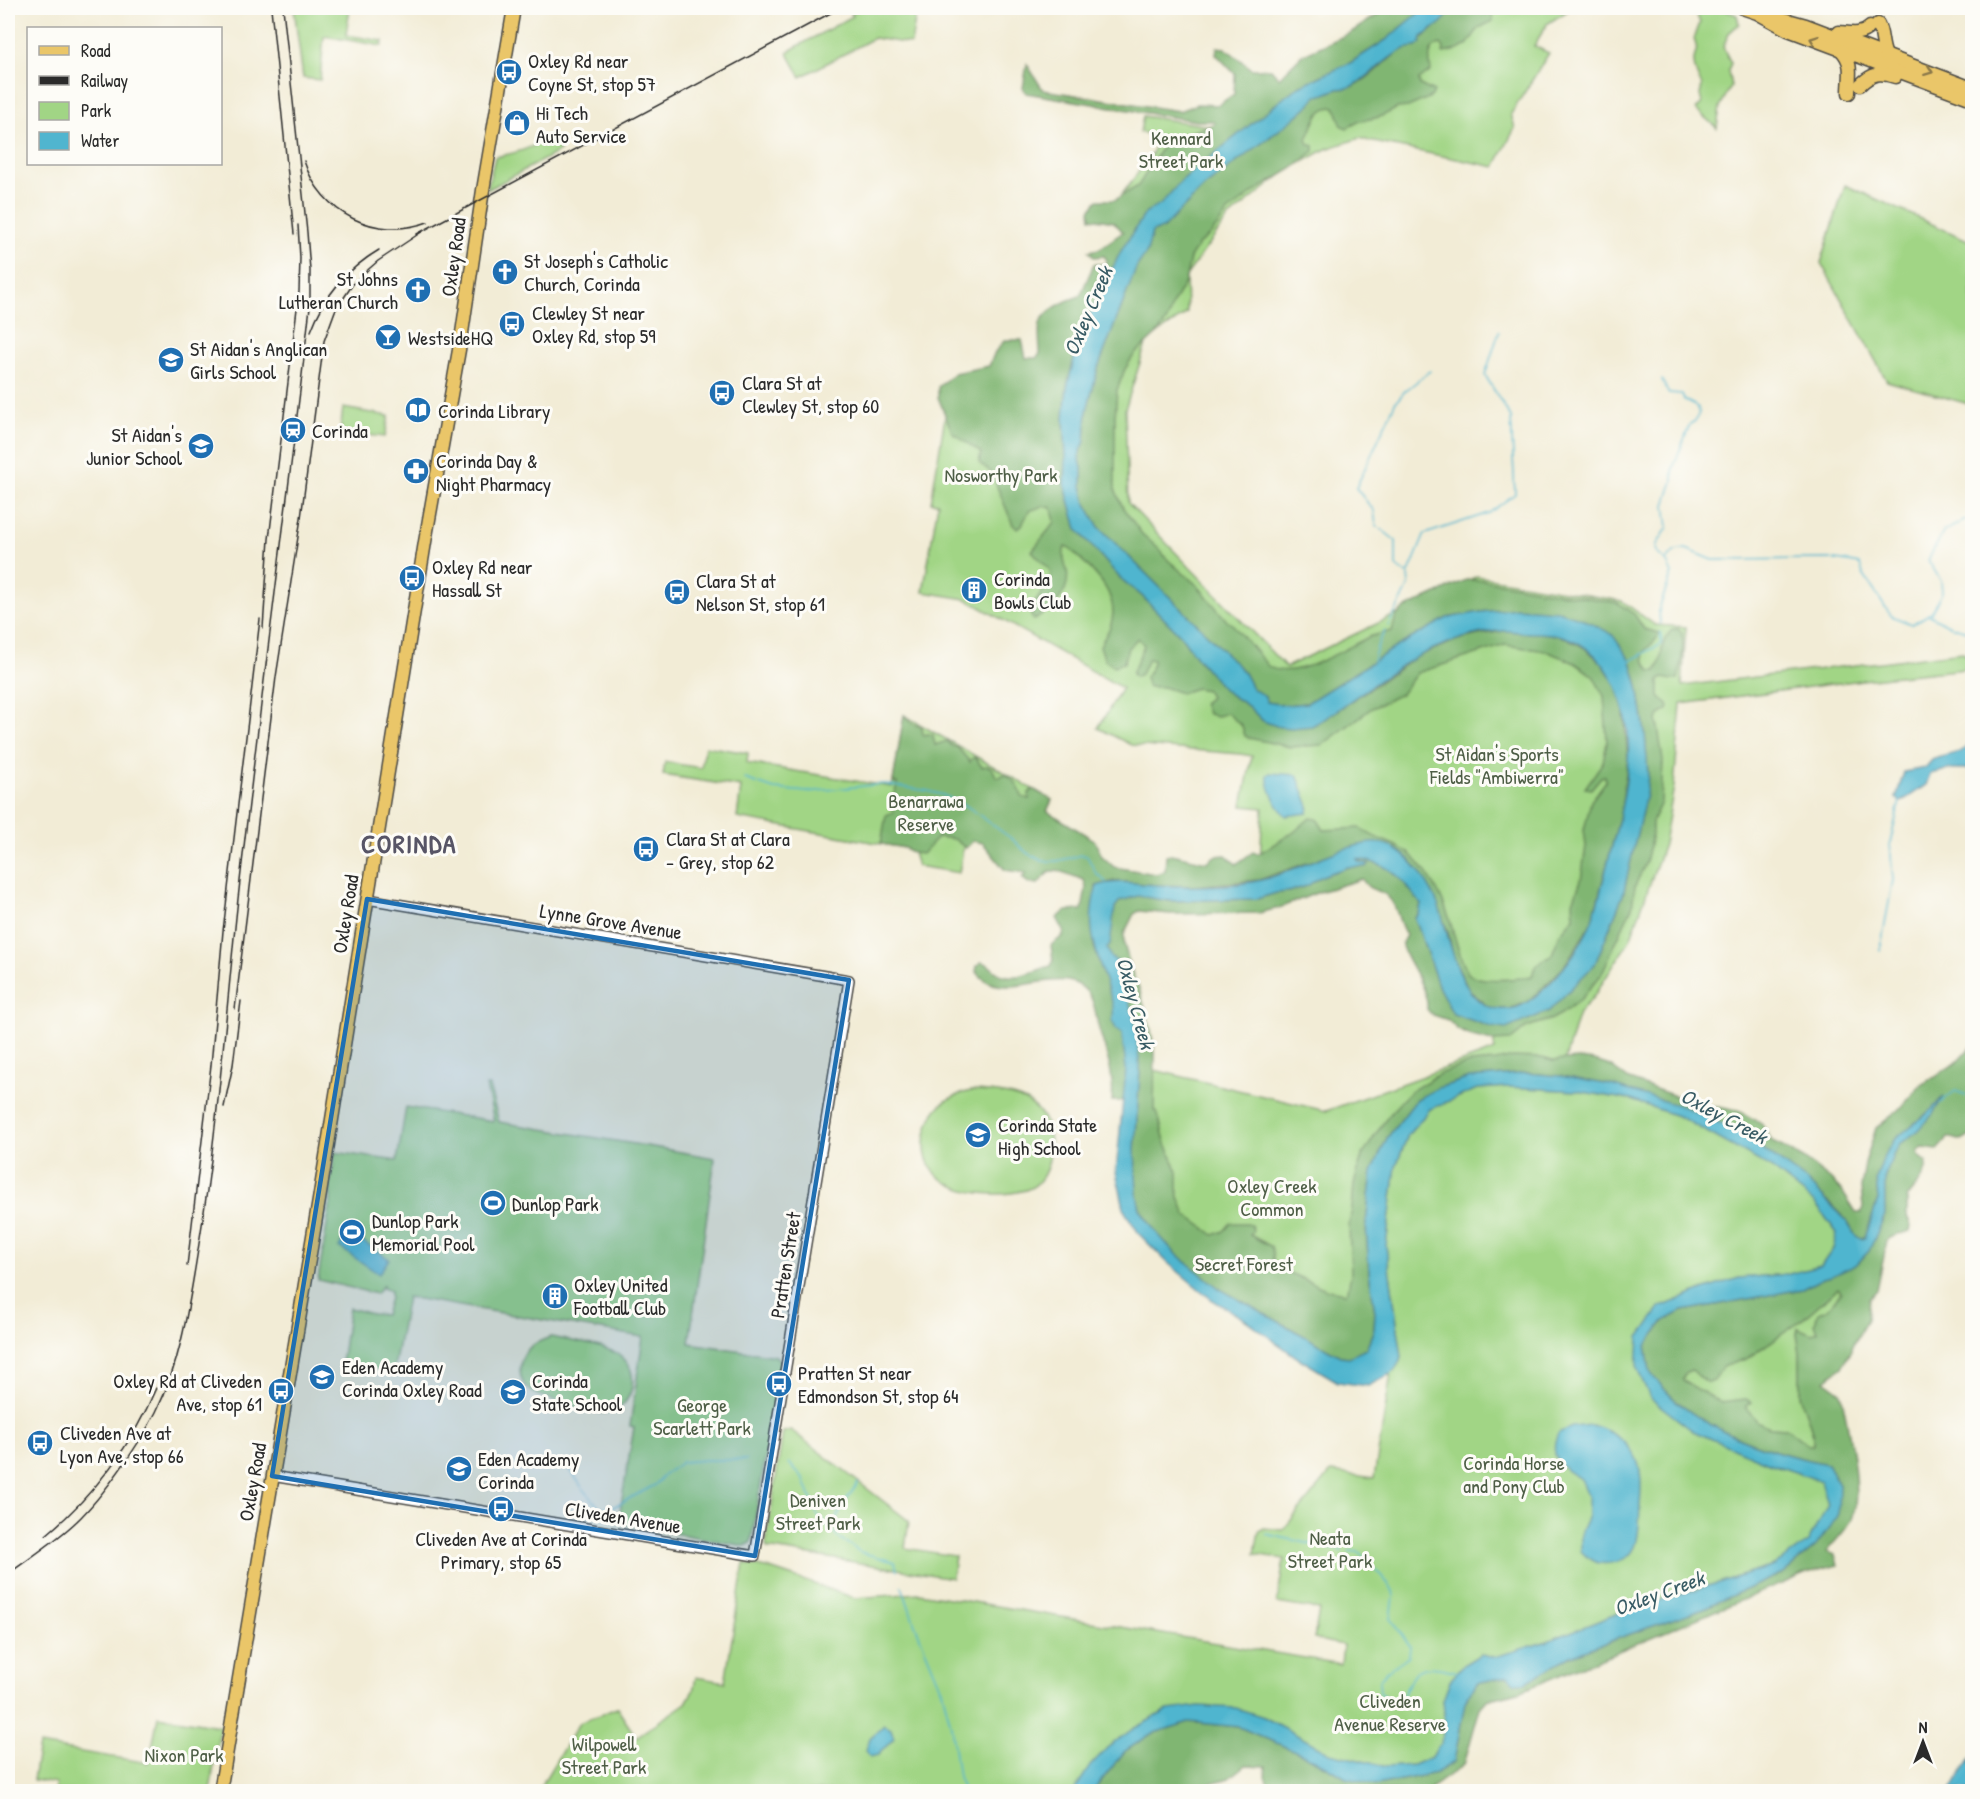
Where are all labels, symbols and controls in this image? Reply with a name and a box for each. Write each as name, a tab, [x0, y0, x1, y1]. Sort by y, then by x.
legend	[27, 27, 222, 165]
one-way arrow	[1809, 34, 1820, 47]
text: Road	[81, 38, 111, 63]
place label: Oxley Rd near Coyne St, stop 57	[528, 47, 656, 97]
bus stop icon: Oxley Rd near Coyne St, stop 57	[494, 57, 524, 87]
one-way arrow	[1923, 64, 1934, 77]
text: Railway	[81, 68, 128, 93]
text: Park	[81, 98, 112, 123]
place label: Hi Tech Auto Service	[536, 99, 626, 149]
shop icon: Hi Tech Auto Service	[502, 108, 532, 138]
park label: Kennard Street Park	[1139, 124, 1223, 174]
text: Water	[81, 128, 119, 153]
street label: Oxley Road	[434, 216, 472, 298]
place label: St Joseph's Catholic Church, Corinda	[524, 247, 668, 297]
church icon: St Joseph's Catholic Church, Corinda	[490, 257, 520, 287]
water label: Oxley Creek	[1056, 260, 1121, 360]
place label: St Johns Lutheran Church	[279, 265, 398, 315]
church icon: St Johns Lutheran Church	[403, 275, 433, 305]
place label: Clewley St near Oxley Rd, stop 59	[532, 299, 656, 349]
bus stop icon: Clewley St near Oxley Rd, stop 59	[497, 309, 527, 339]
bar icon: WestsideHQ	[373, 322, 403, 352]
place label: WestsideHQ	[408, 324, 493, 351]
place label: St Aidan's Anglican Girls School	[190, 335, 327, 385]
school or university icon: St Aidan's Anglican Girls School	[156, 345, 186, 375]
place label: Clara St at Clewley St, stop 60	[742, 369, 879, 419]
bus stop icon: Clara St at Clewley St, stop 60	[707, 378, 737, 408]
library icon: Corinda Library	[403, 395, 433, 425]
place label: Corinda Library	[438, 397, 550, 424]
station icon: Corinda	[278, 415, 308, 445]
place label: Corinda	[312, 417, 368, 444]
place label: St Aidan's Junior School	[86, 421, 183, 471]
school or university icon: St Aidan's Junior School	[186, 431, 216, 461]
place label: Corinda Day & Night Pharmacy	[436, 447, 551, 497]
pharmacy icon: Corinda Day & Night Pharmacy	[401, 456, 431, 486]
park label: Nosworthy Park	[944, 461, 1058, 488]
place label: Oxley Rd near Hassall St	[432, 553, 533, 603]
bus stop icon: Oxley Rd near Hassall St	[397, 563, 427, 593]
place label: Corinda Bowls Club	[994, 565, 1072, 615]
place label: Clara St at Nelson St, stop 61	[696, 567, 825, 617]
building icon: Corinda Bowls Club	[959, 575, 989, 605]
bus stop icon: Clara St at Nelson St, stop 61	[662, 577, 692, 607]
park label: St Aidan's Sports Fields "Ambiwerra"	[1429, 740, 1564, 790]
park label: Benarrawa Reserve	[888, 787, 964, 837]
place label: Clara St at Clara - Grey, stop 62	[666, 825, 790, 875]
district label: CORINDA	[361, 826, 457, 861]
bus stop icon: Clara St at Clara - Grey, stop 62	[631, 834, 661, 864]
street label: Oxley Road	[325, 873, 365, 955]
street label: Lynne Grove Avenue	[538, 896, 684, 946]
water label: Oxley Creek	[1110, 954, 1163, 1054]
water label: Oxley Creek	[1676, 1081, 1774, 1152]
place label: Corinda State High School	[998, 1111, 1097, 1161]
school or university icon: Corinda State High School	[963, 1120, 993, 1150]
park label: Oxley Creek Common	[1227, 1172, 1317, 1222]
sports icon: Dunlop Park	[478, 1188, 508, 1218]
place label: Dunlop Park	[512, 1190, 599, 1217]
place label: Dunlop Park Memorial Pool	[372, 1207, 475, 1257]
street label: Pratten Street	[763, 1209, 807, 1320]
sports icon: Dunlop Park Memorial Pool	[337, 1217, 367, 1247]
park label: Secret Forest	[1195, 1250, 1294, 1277]
place label: Oxley United Football Club	[573, 1271, 668, 1321]
building icon: Oxley United Football Club	[540, 1281, 570, 1311]
place label: Eden Academy Corinda Oxley Road	[342, 1353, 482, 1403]
place label: Pratten St near Edmondson St, stop 64	[798, 1359, 959, 1409]
school or university icon: Eden Academy Corinda Oxley Road	[307, 1362, 337, 1392]
place label: Oxley Rd at Cliveden Ave, stop 61	[113, 1367, 262, 1417]
place label: Corinda State School	[532, 1367, 623, 1417]
bus stop icon: Pratten St near Edmondson St, stop 64	[764, 1369, 794, 1399]
bus stop icon: Oxley Rd at Cliveden Ave, stop 61	[266, 1376, 296, 1406]
school or university icon: Corinda State School	[498, 1377, 528, 1407]
park label: George Scarlett Park	[653, 1391, 751, 1441]
place label: Cliveden Ave at Lyon Ave, stop 66	[60, 1419, 184, 1469]
bus stop icon: Cliveden Ave at Lyon Ave, stop 66	[25, 1428, 55, 1458]
street label: Oxley Road	[232, 1440, 272, 1523]
place label: Eden Academy Corinda	[478, 1445, 579, 1495]
park label: Corinda Horse and Pony Club	[1463, 1449, 1565, 1499]
school or university icon: Eden Academy Corinda	[444, 1454, 474, 1484]
park label: Deniven Street Park	[776, 1486, 860, 1536]
bus stop icon: Cliveden Ave at Corinda Primary, stop 65	[486, 1494, 516, 1524]
street label: Cliveden Avenue	[563, 1495, 683, 1539]
park label: Neata Street Park	[1288, 1524, 1372, 1574]
place label: Cliveden Ave at Corinda Primary, stop 65	[415, 1525, 587, 1575]
water label: Oxley Creek	[1610, 1563, 1710, 1623]
park label: Cliveden Avenue Reserve	[1334, 1687, 1446, 1737]
north arrow	[1893, 1712, 1953, 1772]
text: N	[1919, 1716, 1928, 1738]
park label: Wilpowell Street Park	[562, 1730, 646, 1780]
park label: Nixon Park	[144, 1741, 224, 1768]

